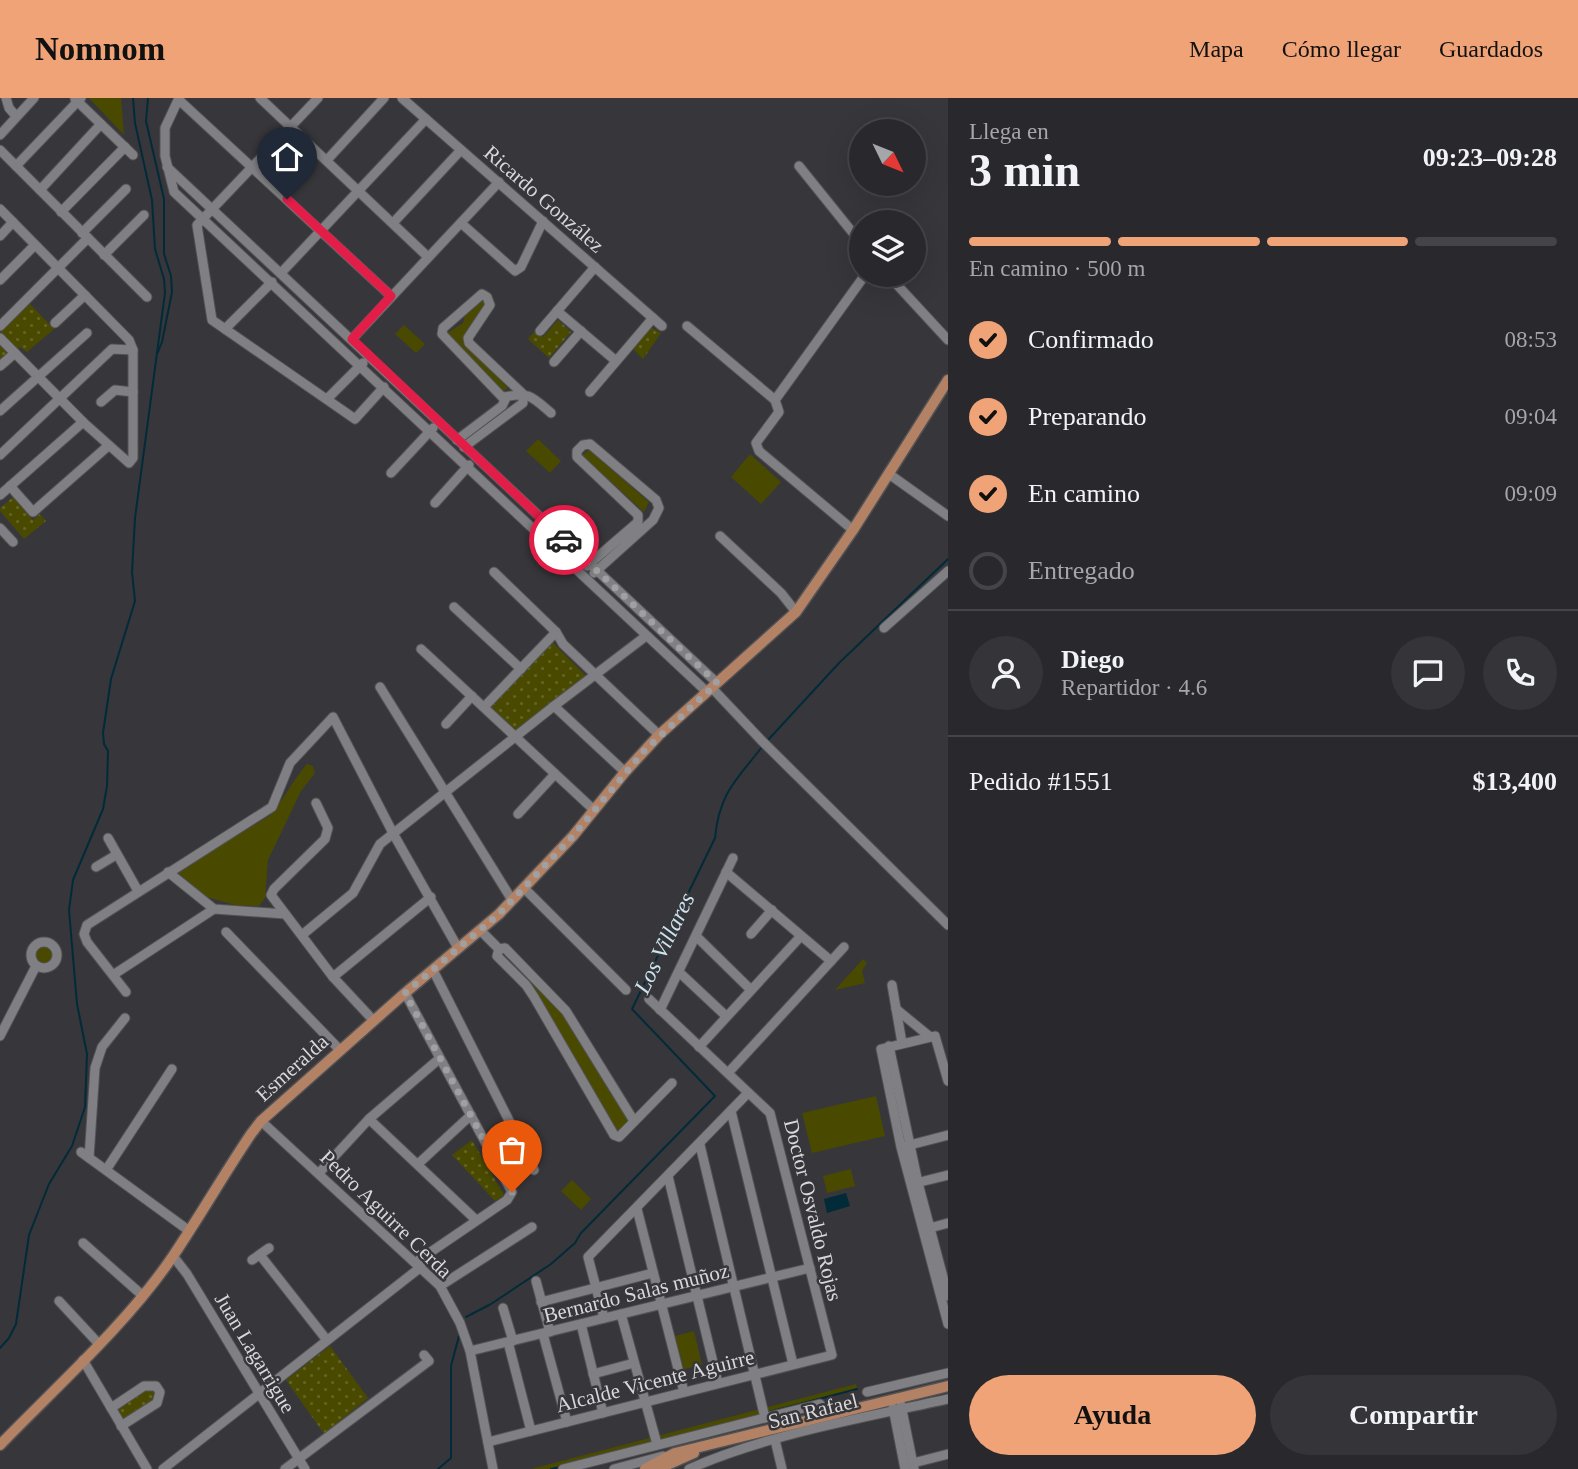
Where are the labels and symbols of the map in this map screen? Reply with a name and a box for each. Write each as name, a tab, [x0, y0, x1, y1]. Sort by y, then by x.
north arrow	[849, 119, 926, 196]
pin	[257, 127, 317, 199]
street label: Ricardo González	[479, 140, 609, 258]
courier	[529, 505, 599, 575]
water label: Los Villares	[629, 889, 700, 999]
street label: Esmeralda	[251, 1029, 333, 1107]
street label: Doctor Osvaldo Rojas	[779, 1117, 847, 1303]
pin	[482, 1120, 542, 1192]
street label: Pedro Aguirre Cerda	[315, 1145, 457, 1283]
street label: Bernardo Salas muñoz	[541, 1258, 731, 1328]
street label: Juan Lagarrigue	[210, 1289, 300, 1417]
street label: Alcalde Vicente Aguirre	[553, 1345, 757, 1417]
street label: San Rafael	[766, 1388, 860, 1434]

